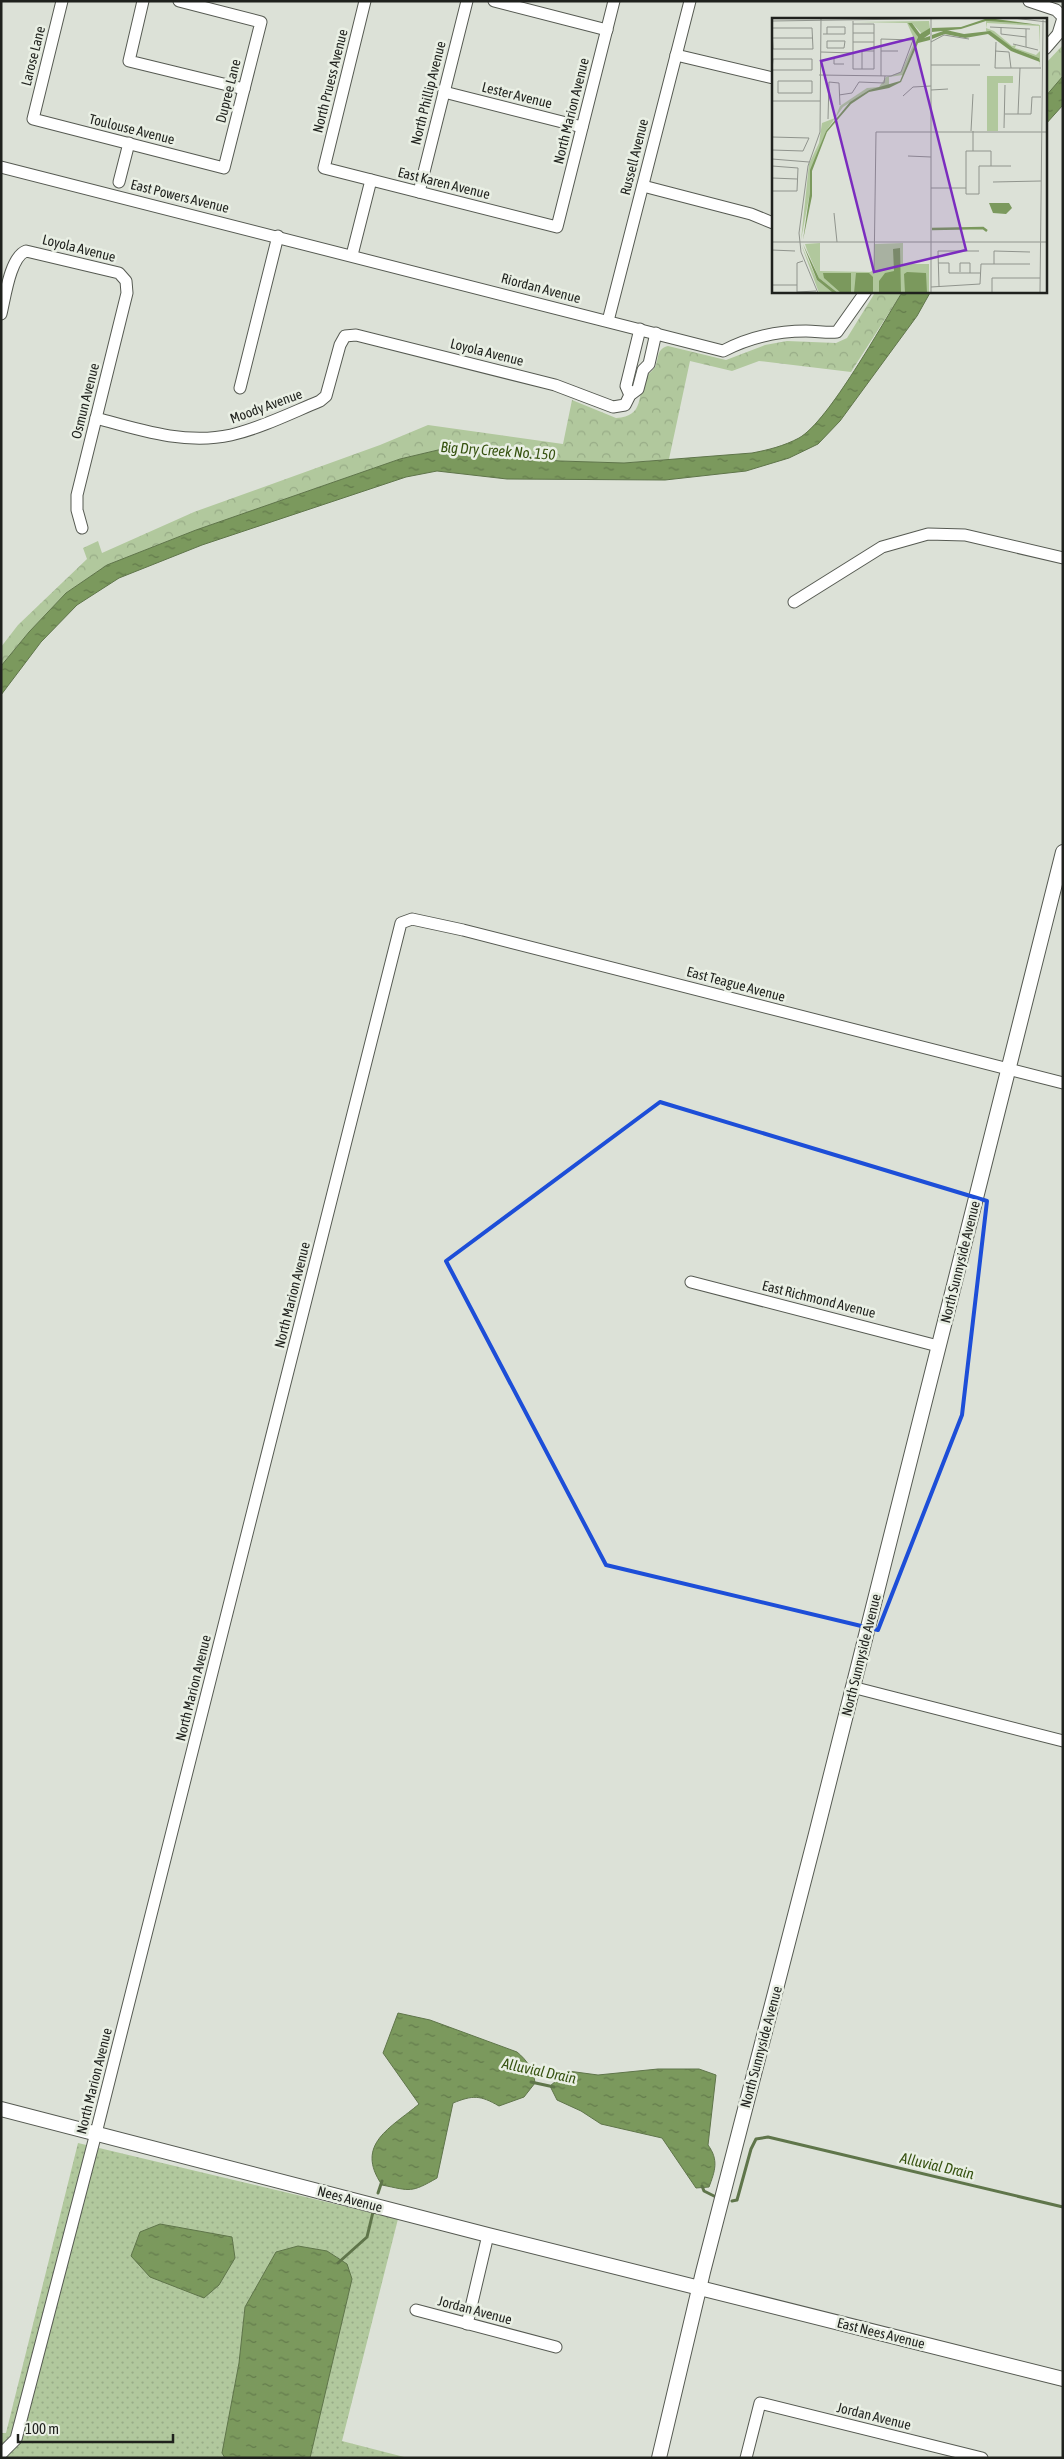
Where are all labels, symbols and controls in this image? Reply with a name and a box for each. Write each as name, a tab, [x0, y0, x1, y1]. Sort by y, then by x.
inset map	[772, 18, 1046, 292]
street label: Larose Lane	[18, 25, 48, 87]
street label: North Pruess Avenue	[309, 28, 351, 134]
street label: North Phillip Avenue	[407, 39, 449, 147]
street label: North Marion Avenue	[550, 56, 592, 166]
street label: Dupree Lane	[212, 58, 244, 124]
street label: Lester Avenue	[480, 79, 554, 111]
street label: Toulouse Avenue	[88, 111, 176, 147]
street label: Russell Avenue	[617, 117, 651, 197]
street label: East Karen Avenue	[396, 164, 492, 202]
street label: East Powers Avenue	[129, 176, 231, 216]
street label: Loyola Avenue	[41, 231, 117, 265]
street label: Riordan Avenue	[500, 270, 582, 306]
street label: Loyola Avenue	[449, 335, 525, 369]
street label: Osmun Avenue	[68, 362, 102, 440]
street label: Moody Avenue	[228, 386, 304, 426]
water label: Big Dry Creek No. 150	[440, 438, 556, 463]
street label: East Teague Avenue	[685, 963, 787, 1005]
street label: North Sunnyside Avenue	[937, 1199, 983, 1325]
street label: North Marion Avenue	[271, 1240, 313, 1350]
street label: East Richmond Avenue	[761, 1277, 877, 1321]
street label: North Sunnyside Avenue	[838, 1592, 884, 1718]
street label: North Marion Avenue	[172, 1633, 214, 1743]
street label: North Sunnyside Avenue	[737, 1984, 785, 2110]
street label: North Marion Avenue	[73, 2026, 115, 2136]
water label: Alluvial Drain	[500, 2054, 578, 2087]
water label: Alluvial Drain	[898, 2149, 976, 2182]
street label: Nees Avenue	[316, 2183, 384, 2215]
street label: Jordan Avenue	[436, 2292, 514, 2328]
street label: East Nees Avenue	[835, 2314, 927, 2352]
street label: Jordan Avenue	[835, 2399, 913, 2433]
scale bar	[18, 2412, 172, 2444]
text: 100 m	[25, 2420, 59, 2437]

